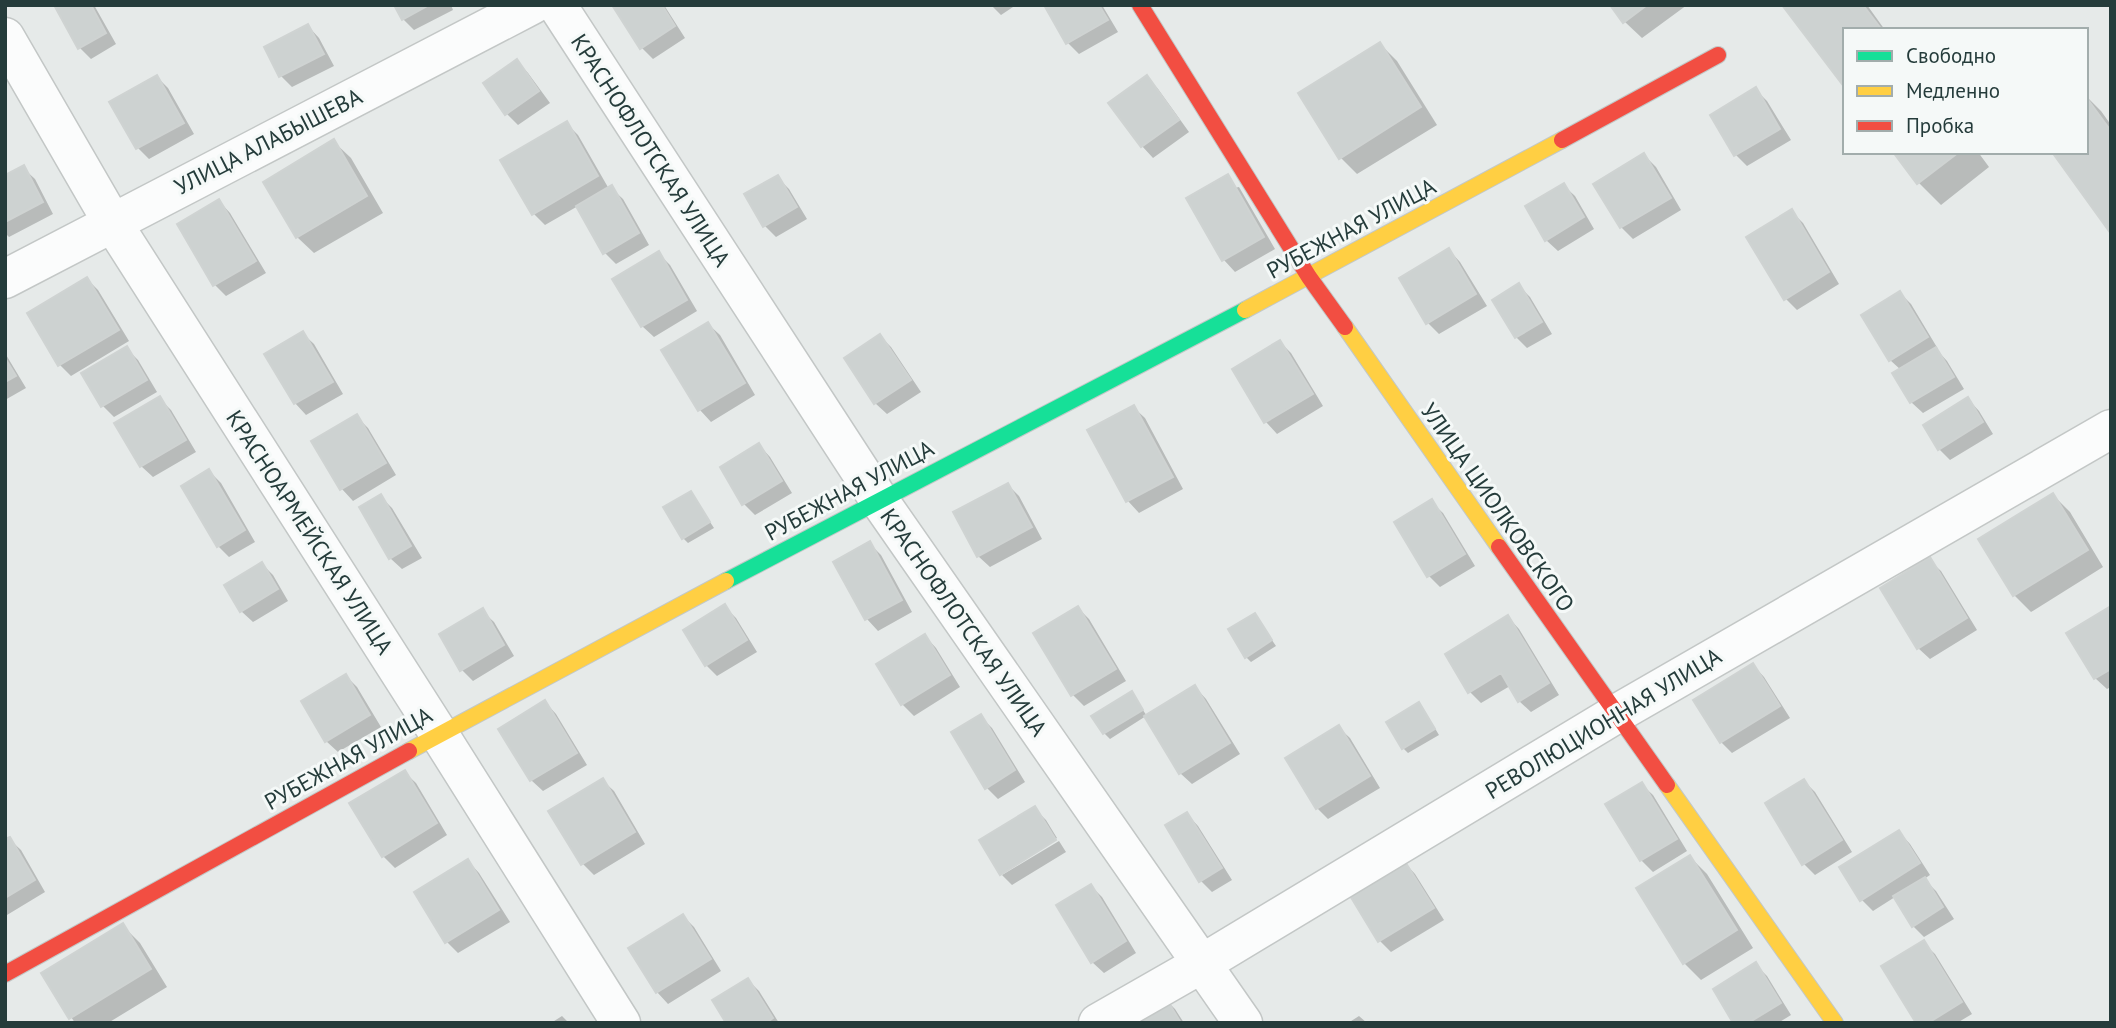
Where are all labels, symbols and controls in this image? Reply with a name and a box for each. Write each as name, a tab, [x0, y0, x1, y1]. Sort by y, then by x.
street label: КРАСНОФЛОТСКАЯ УЛИЦА	[565, 28, 737, 272]
legend	[1843, 28, 2088, 154]
text: Свободно	[1906, 42, 1996, 69]
text: Медленно	[1906, 77, 2000, 104]
street label: УЛИЦА АЛАБЫШЕВА	[169, 81, 367, 201]
text: Пробка	[1906, 112, 1974, 139]
street label: РУБЕЖНАЯ УЛИЦА	[1261, 171, 1441, 285]
street label: УЛИЦА ЦИОЛКОВСКОГО	[1415, 397, 1581, 617]
street label: КРАСНОАРМЕЙСКАЯ УЛИЦА	[220, 405, 400, 660]
street label: РУБЕЖНАЯ УЛИЦА	[759, 433, 939, 547]
street label: КРАСНОФЛОТСКАЯ УЛИЦА	[874, 502, 1054, 742]
street label: РЕВОЛЮЦИОННАЯ УЛИЦА	[1480, 641, 1727, 805]
street label: РУБЕЖНАЯ УЛИЦА	[259, 700, 437, 816]

